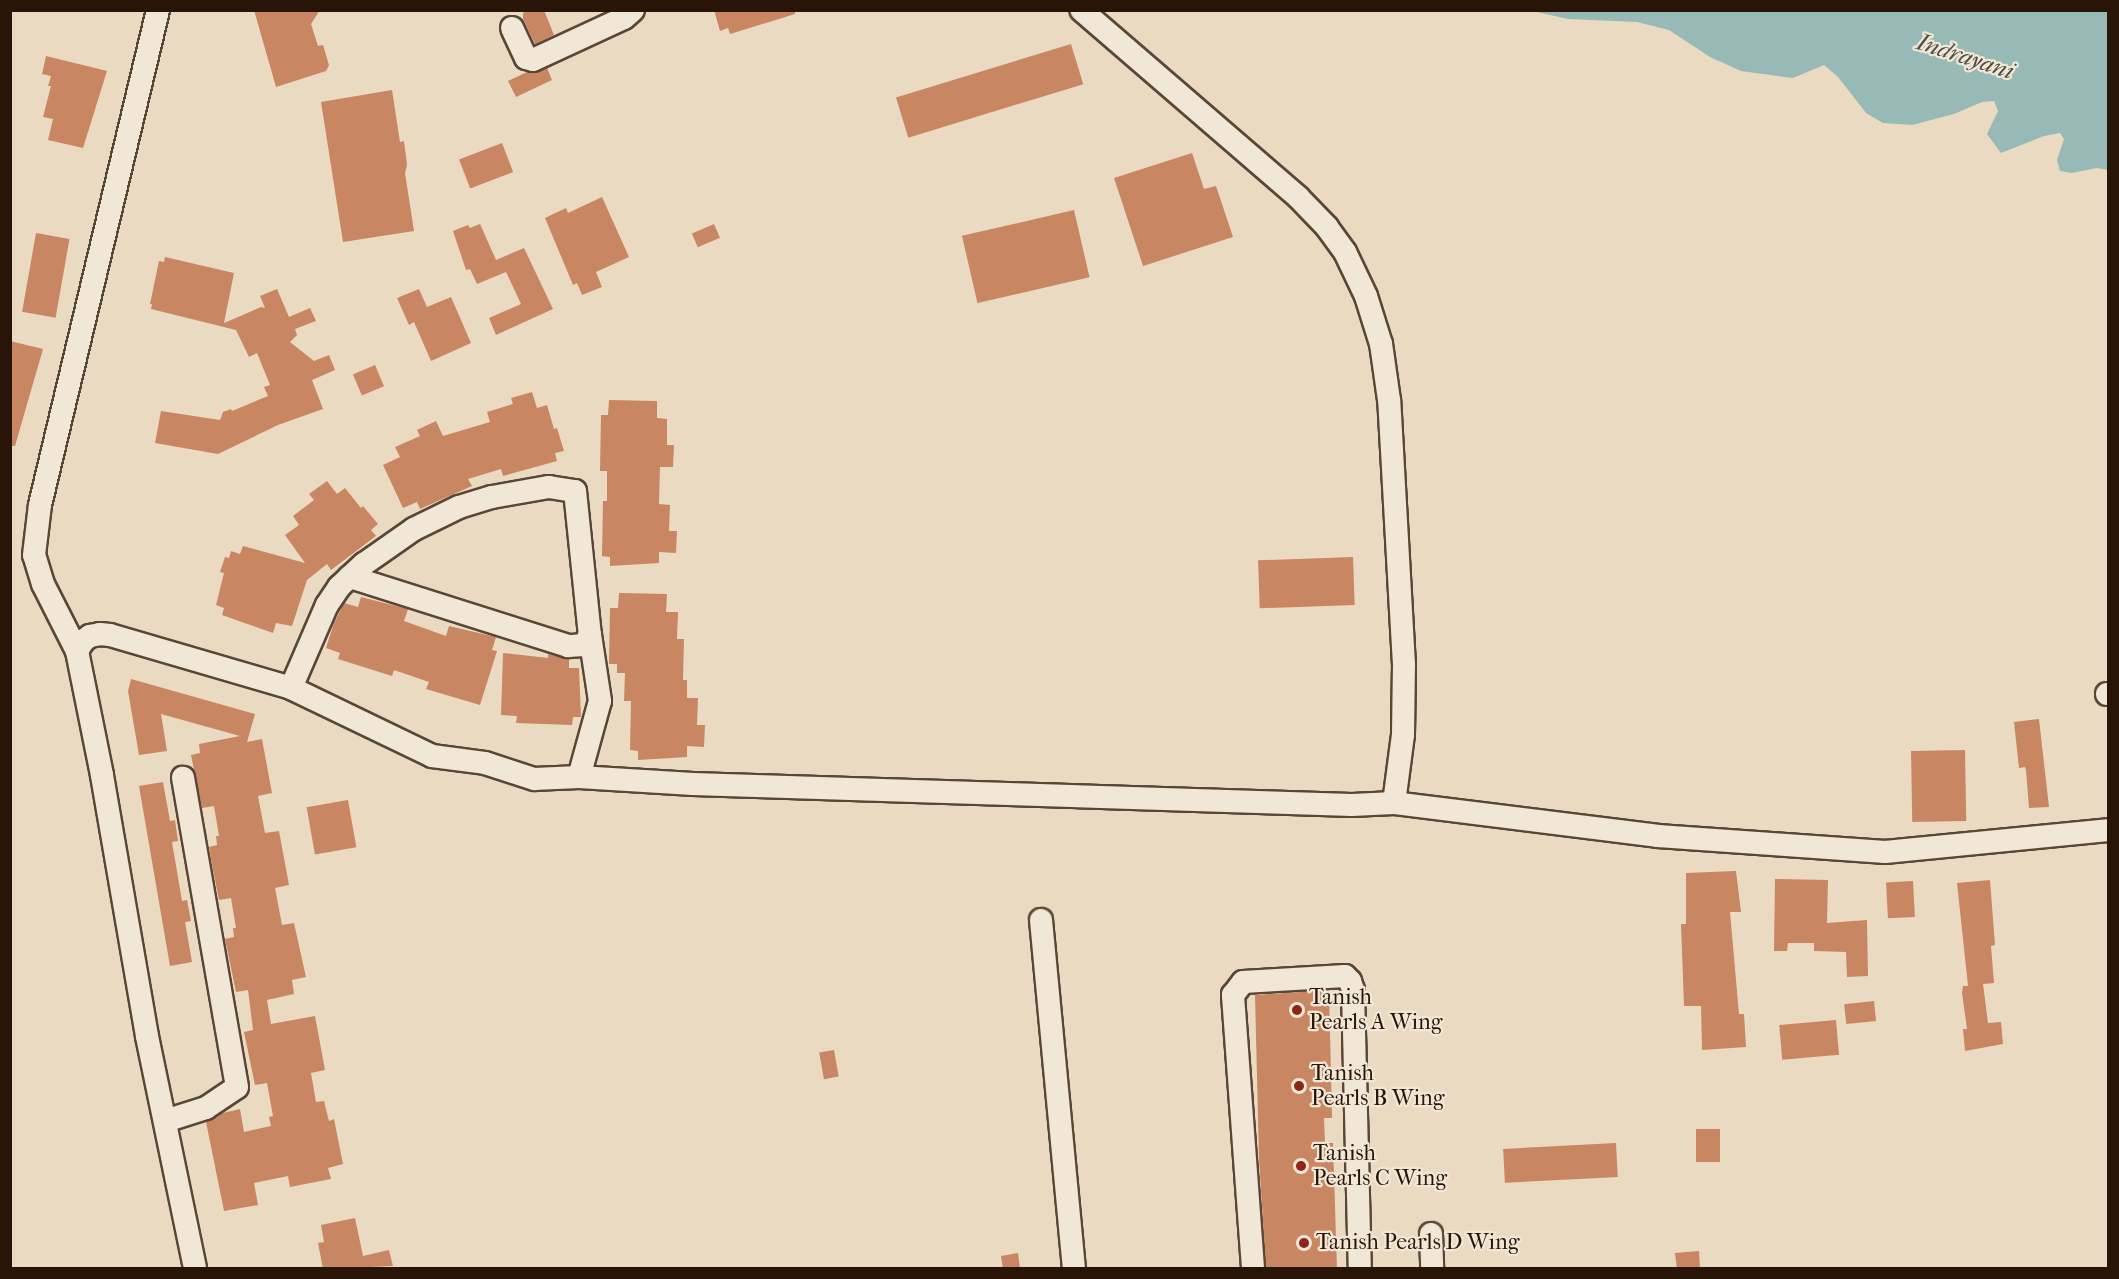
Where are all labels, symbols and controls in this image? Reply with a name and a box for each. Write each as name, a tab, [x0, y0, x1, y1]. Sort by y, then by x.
water label: Indrayani	[1913, 28, 2017, 86]
place label: Tanish Pearls A Wing	[1309, 984, 1442, 1036]
marker: Tanish Pearls A Wing	[1290, 1003, 1304, 1017]
place label: Tanish Pearls B Wing	[1311, 1060, 1444, 1112]
marker: Tanish Pearls B Wing	[1292, 1079, 1306, 1093]
place label: Tanish Pearls C Wing	[1313, 1140, 1447, 1192]
marker: Tanish Pearls C Wing	[1294, 1159, 1308, 1173]
place label: Tanish Pearls D Wing	[1316, 1230, 1519, 1256]
marker: Tanish Pearls D Wing	[1297, 1236, 1311, 1250]

